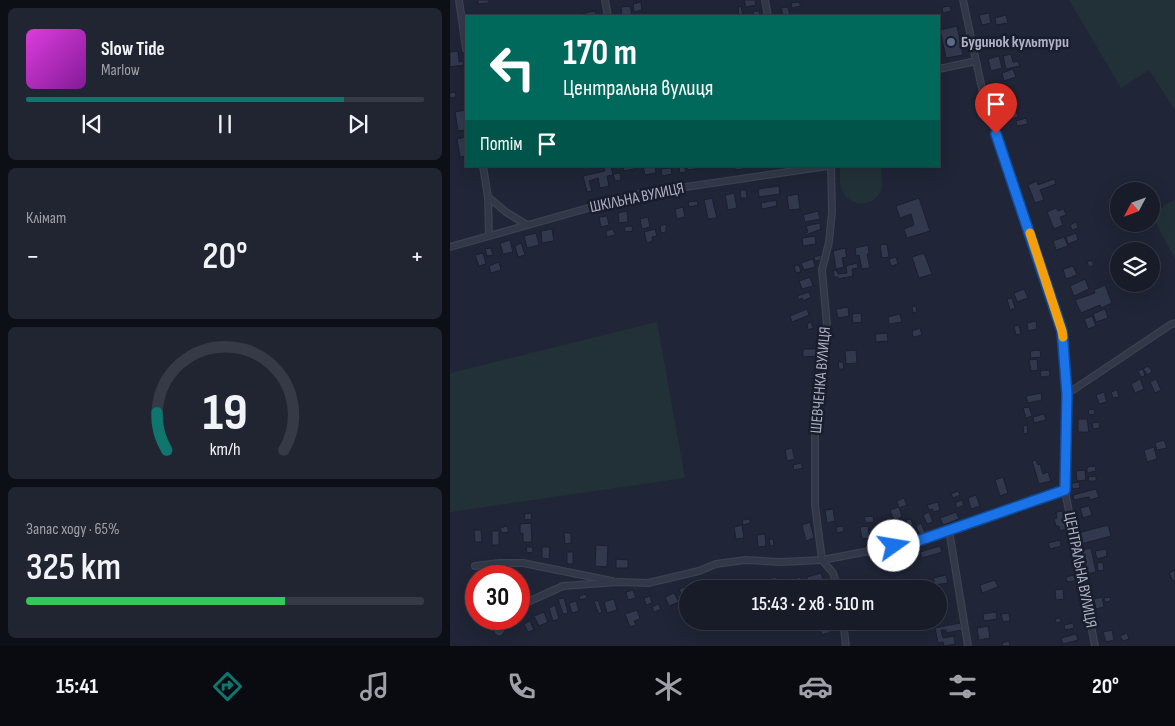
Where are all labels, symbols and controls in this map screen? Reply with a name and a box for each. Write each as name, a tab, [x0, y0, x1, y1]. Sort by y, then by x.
text: 170 m	[563, 32, 637, 75]
place label: Будинок культури	[961, 33, 1069, 52]
icon: left	[480, 35, 545, 100]
marker: Будинок культури	[945, 36, 957, 48]
text: Slow Tide	[101, 38, 165, 61]
text: Marlow	[101, 61, 140, 80]
text: Центральна вулиця	[563, 75, 713, 102]
pin	[975, 83, 1017, 134]
icon: arrive	[982, 90, 1010, 118]
icon: previous	[78, 110, 106, 138]
icon: pause	[211, 110, 239, 138]
icon: next	[344, 110, 372, 138]
icon: arrive	[533, 130, 561, 158]
text: Потім	[480, 133, 523, 156]
street label: ШКІЛЬНА ВУЛИЦЯ	[588, 179, 686, 217]
north arrow	[1110, 182, 1160, 232]
map controls	[1110, 182, 1160, 292]
text: Клімат	[26, 209, 66, 228]
text: 20°	[202, 234, 248, 279]
text: −	[26, 240, 40, 273]
text: +	[410, 240, 424, 273]
button: layers	[1110, 242, 1160, 292]
street label: ШЕВЧЕНКА ВУЛИЦЯ	[807, 326, 835, 434]
text: 19	[202, 382, 248, 445]
text: km/h	[210, 439, 240, 460]
street label: ЦЕНТРАЛЬНА ВУЛИЦЯ	[1059, 511, 1101, 629]
position arrow	[867, 519, 919, 571]
text: Запас ходу · 65%	[26, 520, 120, 539]
text: 325 km	[26, 545, 121, 590]
speed limit sign: 30	[465, 565, 530, 630]
text: 15:43 · 2 хв · 510 m	[752, 593, 874, 616]
icon: directions	[210, 669, 245, 704]
icon: music	[357, 669, 392, 704]
icon: phone	[504, 669, 539, 704]
icon: climate	[651, 669, 686, 704]
icon: car	[798, 669, 833, 704]
icon: filters	[945, 669, 980, 704]
text: 15:41	[56, 673, 98, 700]
text: 20°	[1092, 673, 1119, 700]

